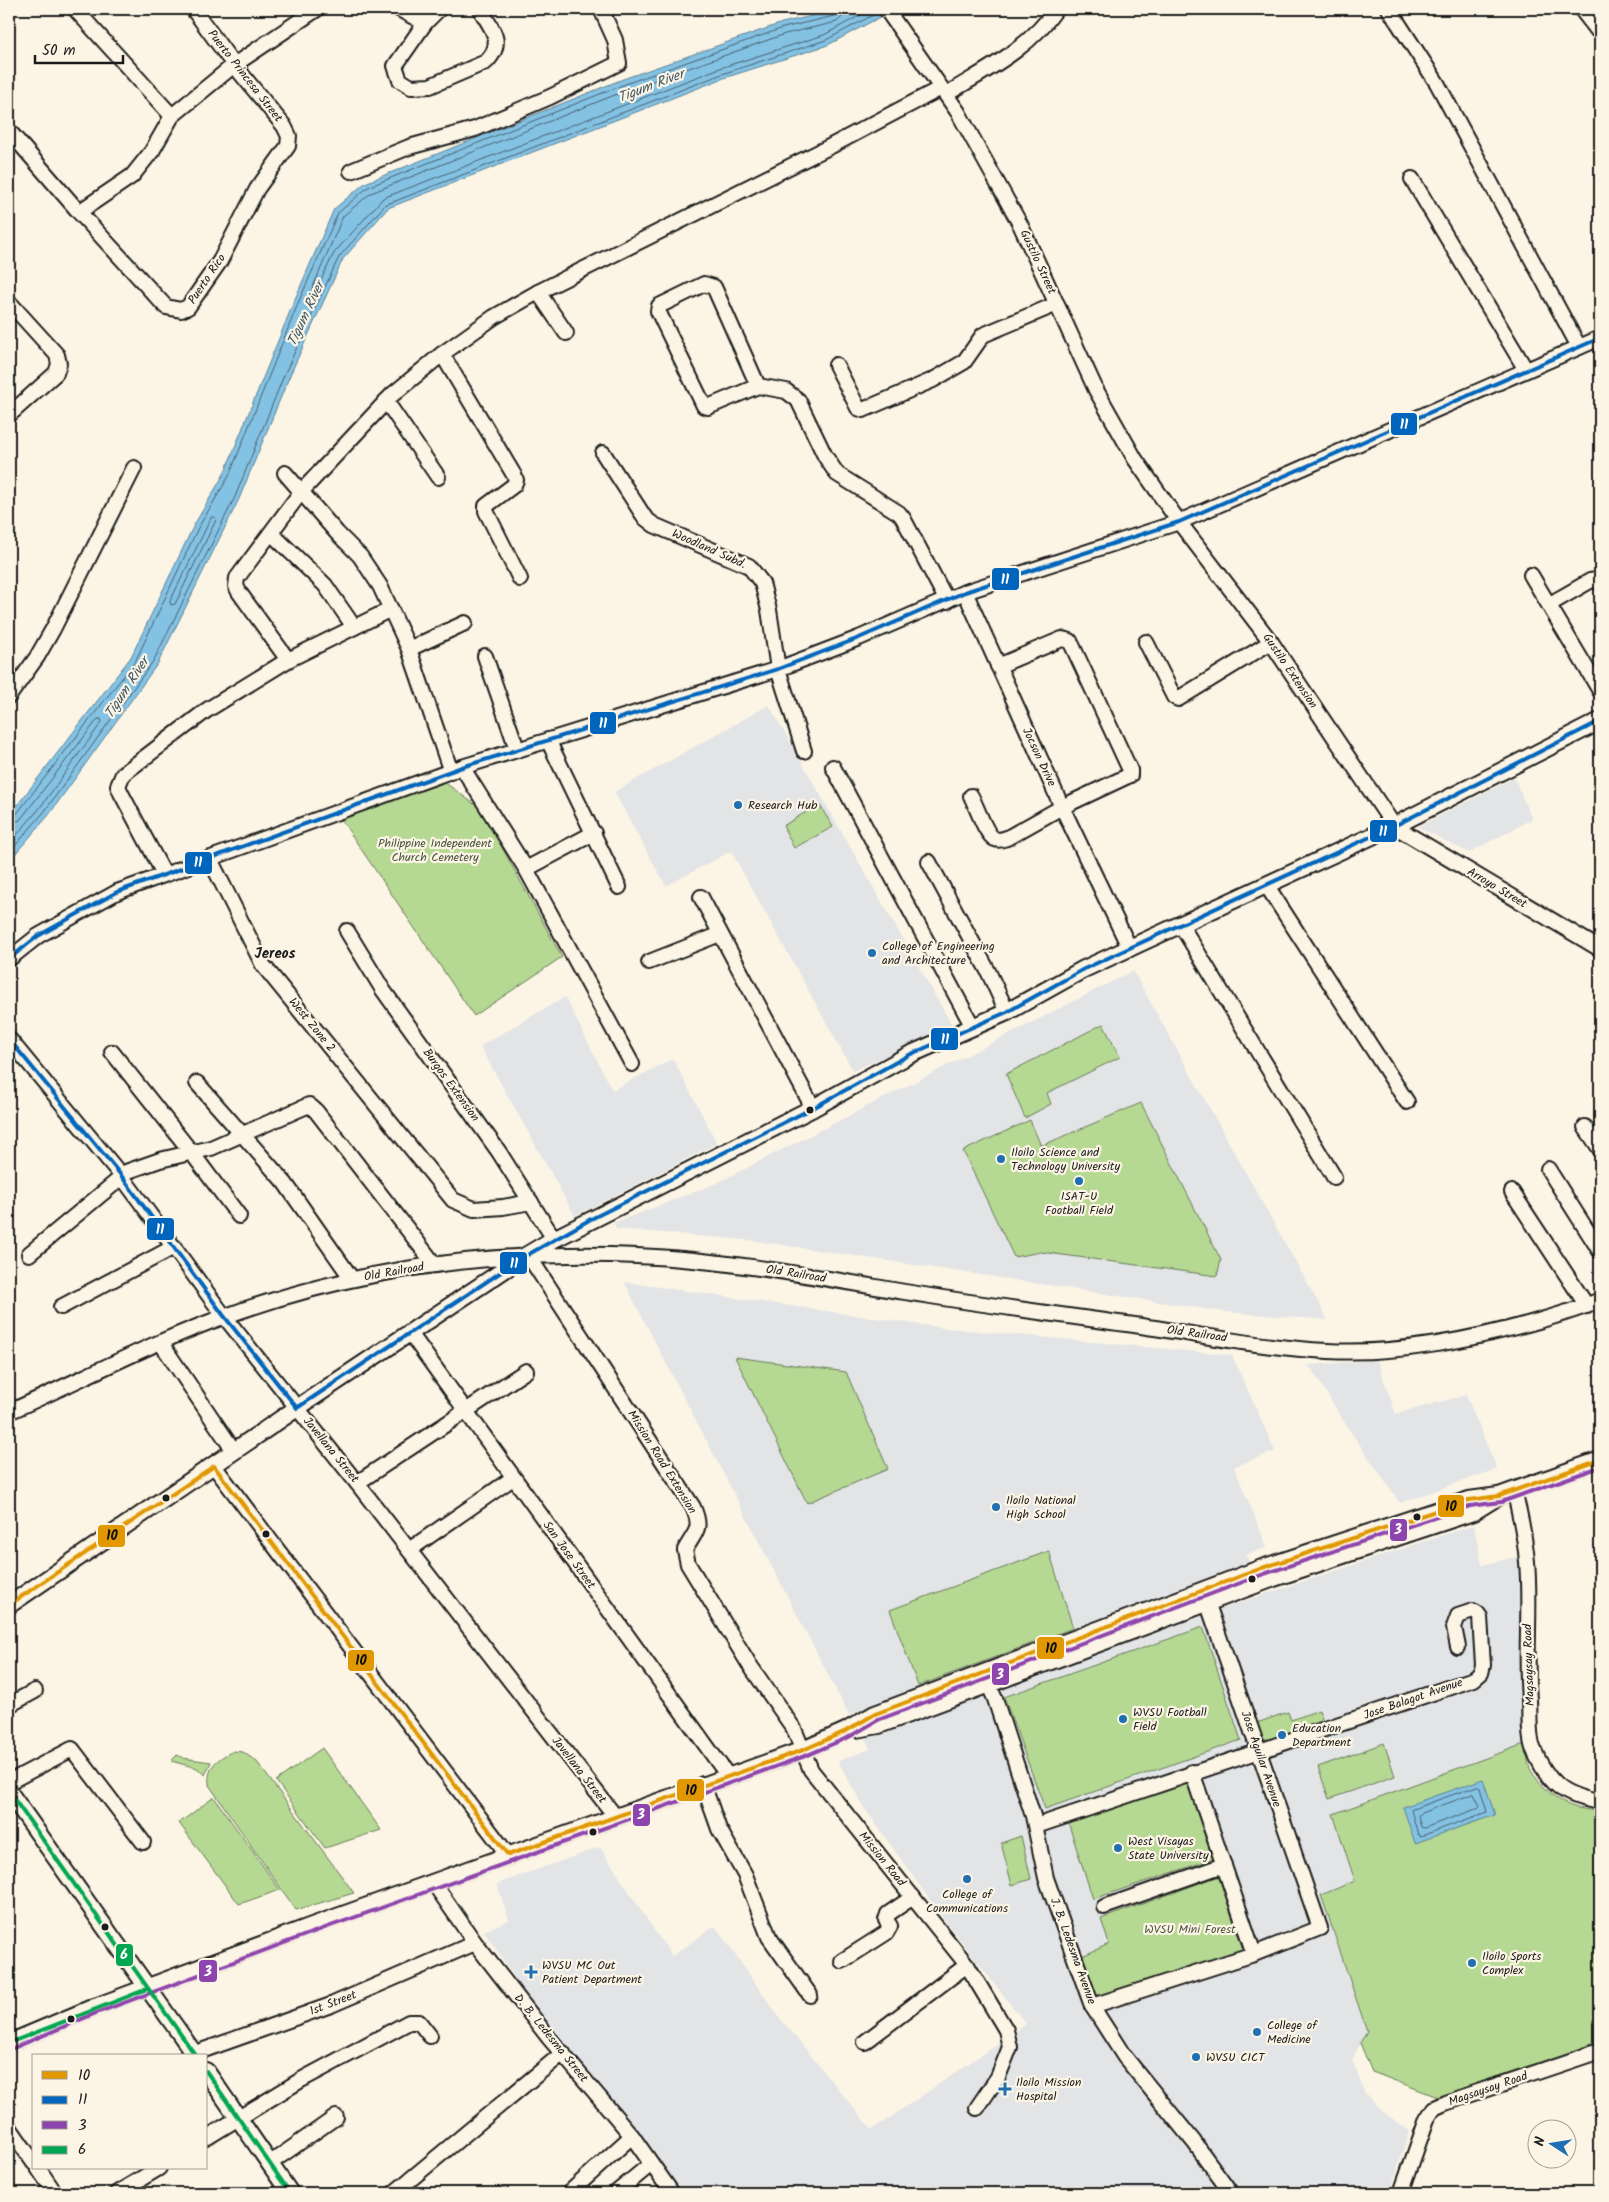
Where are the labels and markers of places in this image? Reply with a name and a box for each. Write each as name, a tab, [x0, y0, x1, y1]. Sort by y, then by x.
place label: Research Hub	[748, 796, 818, 815]
marker: Research Hub	[732, 799, 744, 811]
place label: College of Engineering and Architecture	[882, 937, 995, 970]
marker: College of Engineering and Architecture	[866, 947, 878, 959]
unlabelled marker	[805, 1105, 815, 1115]
place label: Iloilo Science and Technology University	[1011, 1143, 1120, 1176]
marker: Iloilo Science and Technology University	[995, 1153, 1007, 1165]
marker: ISAT-U Football Field	[1073, 1175, 1085, 1187]
place label: ISAT-U Football Field	[1045, 1187, 1114, 1220]
place label: Iloilo National High School	[1006, 1491, 1076, 1524]
unlabelled marker	[161, 1493, 171, 1503]
marker: Iloilo National High School	[990, 1501, 1002, 1513]
unlabelled marker	[1412, 1512, 1422, 1522]
unlabelled marker	[261, 1529, 271, 1539]
unlabelled marker	[1247, 1574, 1257, 1584]
place label: WVSU Football Field	[1133, 1703, 1207, 1736]
marker: WVSU Football Field	[1117, 1713, 1129, 1725]
place label: Education Department	[1292, 1719, 1351, 1752]
marker: Education Department	[1276, 1729, 1288, 1741]
unlabelled marker	[588, 1827, 598, 1837]
place label: West Visayas State University	[1128, 1832, 1209, 1865]
marker: West Visayas State University	[1112, 1842, 1124, 1854]
marker: College of Communications	[961, 1873, 973, 1885]
place label: College of Communications	[926, 1885, 1008, 1918]
unlabelled marker	[100, 1922, 110, 1932]
place label: Iloilo Sports Complex	[1482, 1947, 1541, 1980]
place label: WVSU MC Out Patient Department	[542, 1956, 642, 1989]
marker: Iloilo Sports Complex	[1466, 1957, 1478, 1969]
marker: WVSU MC Out Patient Department	[524, 1965, 538, 1979]
unlabelled marker	[66, 2014, 76, 2024]
place label: College of Medicine	[1267, 2016, 1318, 2049]
marker: College of Medicine	[1251, 2026, 1263, 2038]
place label: WVSU CICT	[1206, 2048, 1266, 2067]
marker: WVSU CICT	[1190, 2051, 1202, 2063]
place label: Iloilo Mission Hospital	[1016, 2073, 1081, 2106]
marker: Iloilo Mission Hospital	[998, 2082, 1012, 2096]

